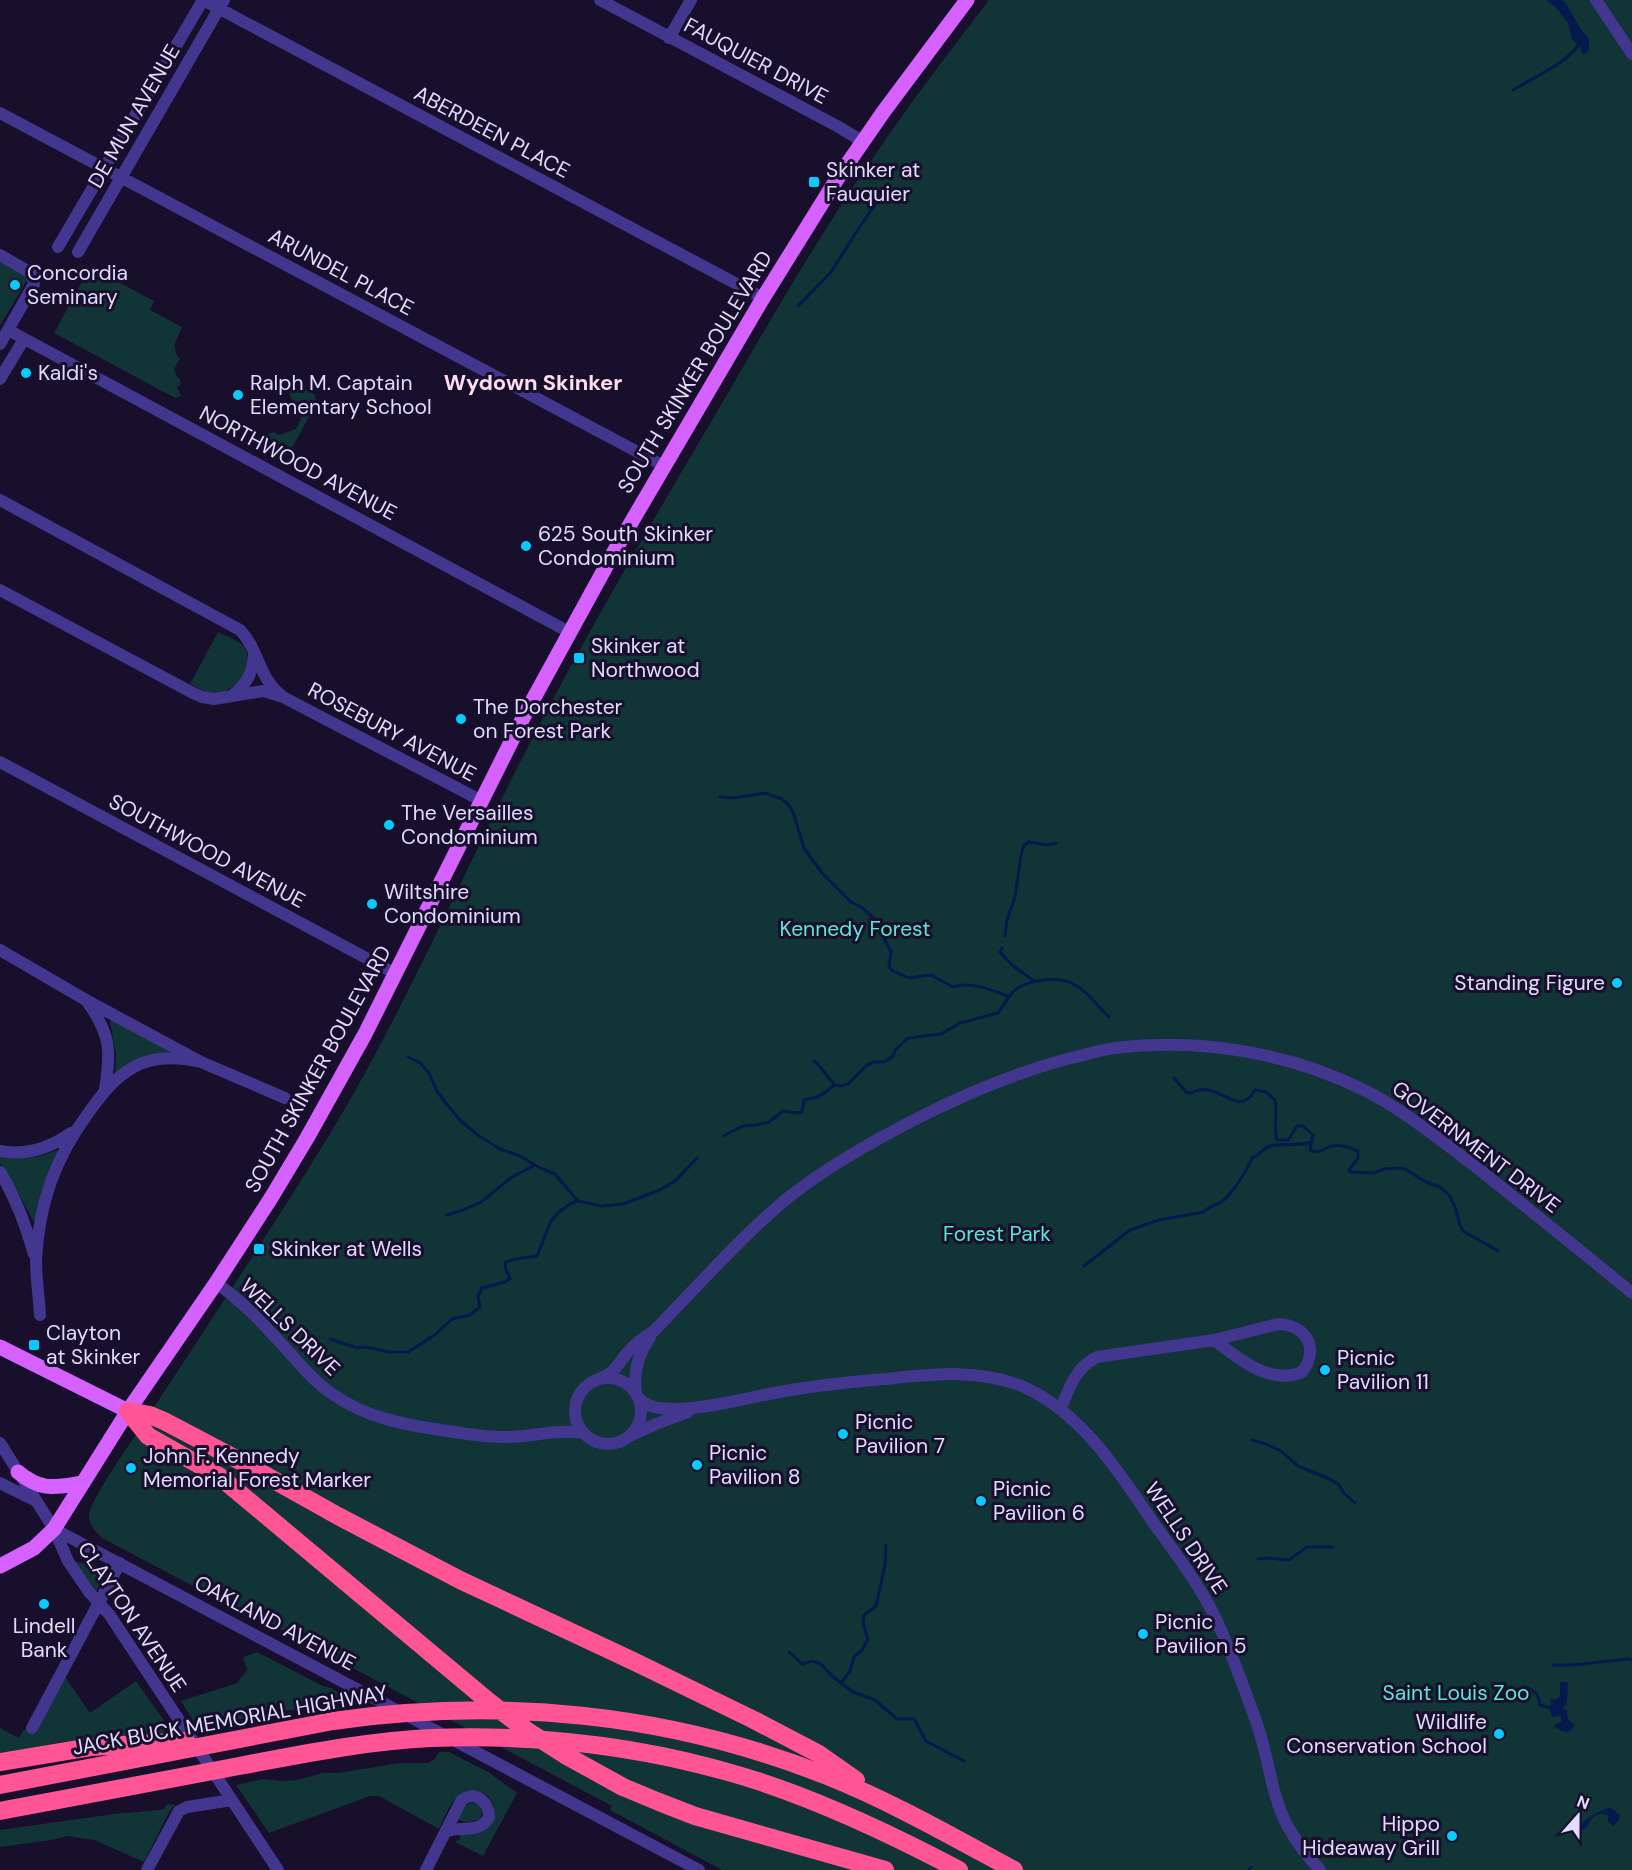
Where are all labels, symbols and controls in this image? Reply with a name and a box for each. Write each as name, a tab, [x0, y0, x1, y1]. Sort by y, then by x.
street label: FAUQUIER DRIVE	[679, 11, 833, 111]
street label: DE MUN AVENUE	[82, 39, 186, 193]
street label: ABERDEEN PLACE	[409, 79, 575, 185]
place label: Skinker at Fauquier	[826, 156, 920, 208]
marker: Skinker at Fauquier	[807, 175, 821, 189]
street label: ARUNDEL PLACE	[263, 222, 419, 322]
street label: SOUTH SKINKER BOULEVARD	[611, 245, 779, 499]
place label: Concordia Seminary	[27, 259, 128, 311]
marker: Concordia Seminary	[8, 278, 22, 292]
place label: Kaldi's	[38, 359, 98, 387]
marker: Kaldi's	[19, 366, 33, 380]
district label: Wydown Skinker	[444, 368, 622, 397]
place label: Ralph M. Captain Elementary School	[250, 369, 432, 421]
marker: Ralph M. Captain Elementary School	[231, 388, 245, 402]
street label: NORTHWOOD AVENUE	[194, 399, 402, 527]
place label: 625 South Skinker Condominium	[538, 520, 713, 572]
marker: 625 South Skinker Condominium	[519, 539, 533, 553]
place label: Skinker at Northwood	[591, 632, 700, 684]
marker: Skinker at Northwood	[572, 651, 586, 665]
street label: ROSEBURY AVENUE	[303, 676, 481, 788]
place label: The Dorchester on Forest Park	[473, 693, 623, 745]
marker: The Dorchester on Forest Park	[454, 712, 468, 726]
street label: SOUTHWOOD AVENUE	[104, 787, 310, 915]
place label: The Versailles Condominium	[401, 799, 538, 851]
marker: The Versailles Condominium	[382, 818, 396, 832]
place label: Wiltshire Condominium	[384, 878, 521, 930]
marker: Wiltshire Condominium	[365, 897, 379, 911]
park label: Kennedy Forest	[780, 915, 930, 943]
street label: SOUTH SKINKER BOULEVARD	[238, 940, 398, 1198]
place label: Standing Figure	[1454, 969, 1605, 997]
marker: Standing Figure	[1610, 976, 1624, 990]
street label: GOVERNMENT DRIVE	[1386, 1075, 1566, 1219]
park label: Forest Park	[943, 1220, 1051, 1248]
place label: Skinker at Wells	[271, 1235, 422, 1263]
marker: Skinker at Wells	[252, 1242, 266, 1256]
street label: WELLS DRIVE	[234, 1272, 346, 1382]
place label: Clayton at Skinker	[46, 1319, 141, 1371]
marker: Clayton at Skinker	[27, 1338, 41, 1352]
place label: Picnic Pavilion 11	[1337, 1344, 1429, 1396]
marker: Picnic Pavilion 11	[1318, 1363, 1332, 1377]
place label: Picnic Pavilion 7	[855, 1408, 945, 1460]
marker: Picnic Pavilion 7	[836, 1427, 850, 1441]
place label: Picnic Pavilion 8	[709, 1439, 800, 1491]
place label: John F. Kennedy Memorial Forest Marker	[143, 1442, 371, 1494]
marker: Picnic Pavilion 8	[690, 1458, 704, 1472]
marker: John F. Kennedy Memorial Forest Marker	[124, 1461, 138, 1475]
place label: Picnic Pavilion 6	[993, 1475, 1085, 1527]
street label: WELLS DRIVE	[1138, 1477, 1234, 1599]
marker: Picnic Pavilion 6	[974, 1494, 988, 1508]
street label: CLAYTON AVENUE	[71, 1536, 193, 1698]
street label: OAKLAND AVENUE	[189, 1569, 361, 1677]
marker: Lindell Bank	[37, 1597, 51, 1611]
place label: Picnic Pavilion 5	[1155, 1608, 1246, 1660]
place label: Lindell Bank	[13, 1612, 75, 1664]
marker: Picnic Pavilion 5	[1136, 1627, 1150, 1641]
street label: JACK BUCK MEMORIAL HIGHWAY	[70, 1678, 390, 1762]
park label: Saint Louis Zoo	[1382, 1679, 1530, 1707]
place label: Wildlife Conservation School	[1286, 1708, 1487, 1760]
marker: Wildlife Conservation School	[1492, 1727, 1506, 1741]
north arrow	[1548, 1786, 1608, 1846]
text: N	[1574, 1791, 1592, 1814]
place label: Hippo Hideaway Grill	[1302, 1810, 1440, 1862]
marker: Hippo Hideaway Grill	[1445, 1829, 1459, 1843]

